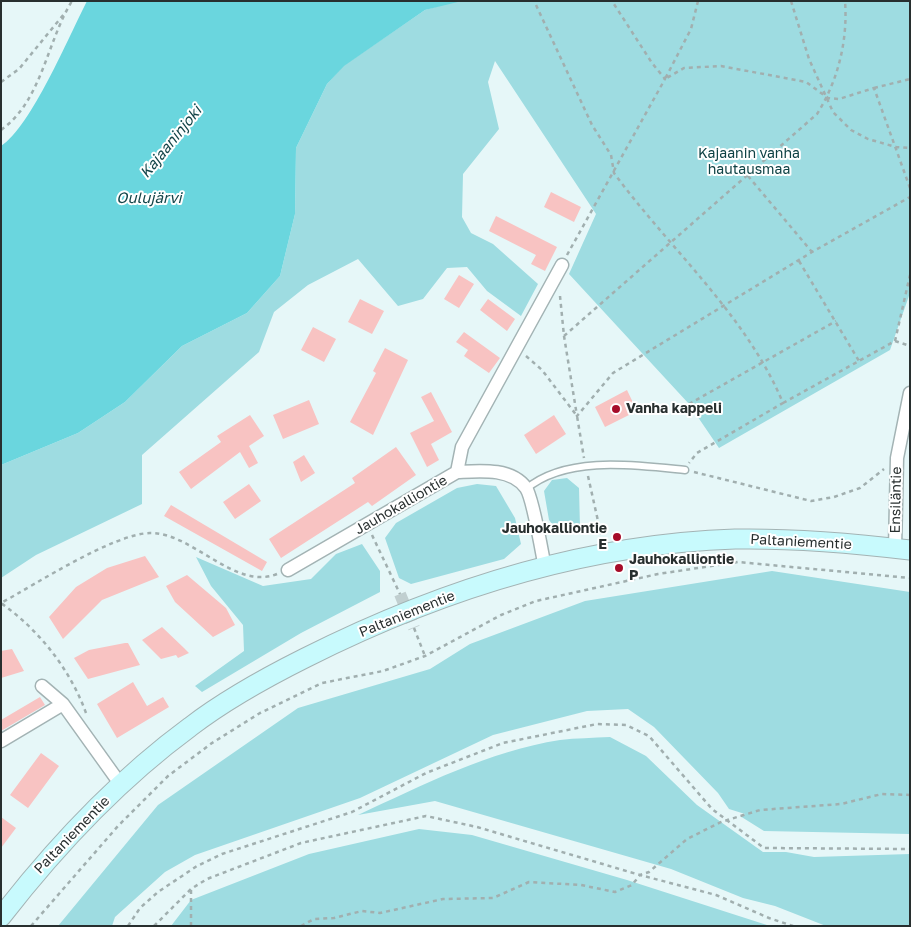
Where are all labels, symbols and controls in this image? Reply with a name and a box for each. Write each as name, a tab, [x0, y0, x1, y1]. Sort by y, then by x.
water label: Kajaaninjoki	[136, 102, 206, 182]
park label: Kajaanin vanha hautausmaa	[698, 146, 800, 178]
water label: Oulujärvi	[116, 189, 182, 207]
place label: Vanha kappeli	[626, 401, 722, 417]
marker: Vanha kappeli	[610, 403, 622, 415]
street label: Ensiläntie	[887, 467, 905, 533]
street label: Jauhokalliontie	[352, 472, 450, 538]
place label: Jauhokalliontie E	[502, 521, 607, 554]
marker: Jauhokalliontie E	[611, 531, 623, 543]
street label: Paltaniementie	[750, 531, 852, 553]
place label: Jauhokalliontie P	[629, 552, 734, 584]
marker: Jauhokalliontie P	[613, 562, 625, 574]
street label: Paltaniementie	[357, 587, 457, 641]
street label: Paltaniementie	[31, 793, 113, 877]

